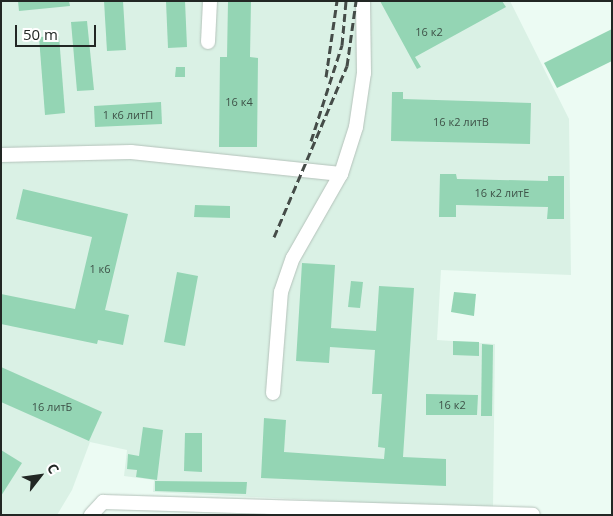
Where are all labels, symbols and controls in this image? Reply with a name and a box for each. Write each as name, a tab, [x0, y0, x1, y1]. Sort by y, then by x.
scale bar	[18, 15, 99, 47]
text: 50 m	[23, 24, 58, 44]
house number: 16 к2	[415, 25, 443, 39]
house number: 16 к4	[225, 95, 253, 109]
house number: 1 к6 литП	[103, 108, 153, 122]
house number: 16 к2 литВ	[433, 115, 489, 129]
house number: 16 к2 литЕ	[475, 186, 529, 200]
house number: 1 к6	[89, 262, 111, 276]
house number: 16 к2	[438, 398, 466, 412]
house number: 16 литБ	[32, 400, 72, 414]
north arrow	[15, 451, 65, 501]
text: С	[43, 460, 64, 477]

